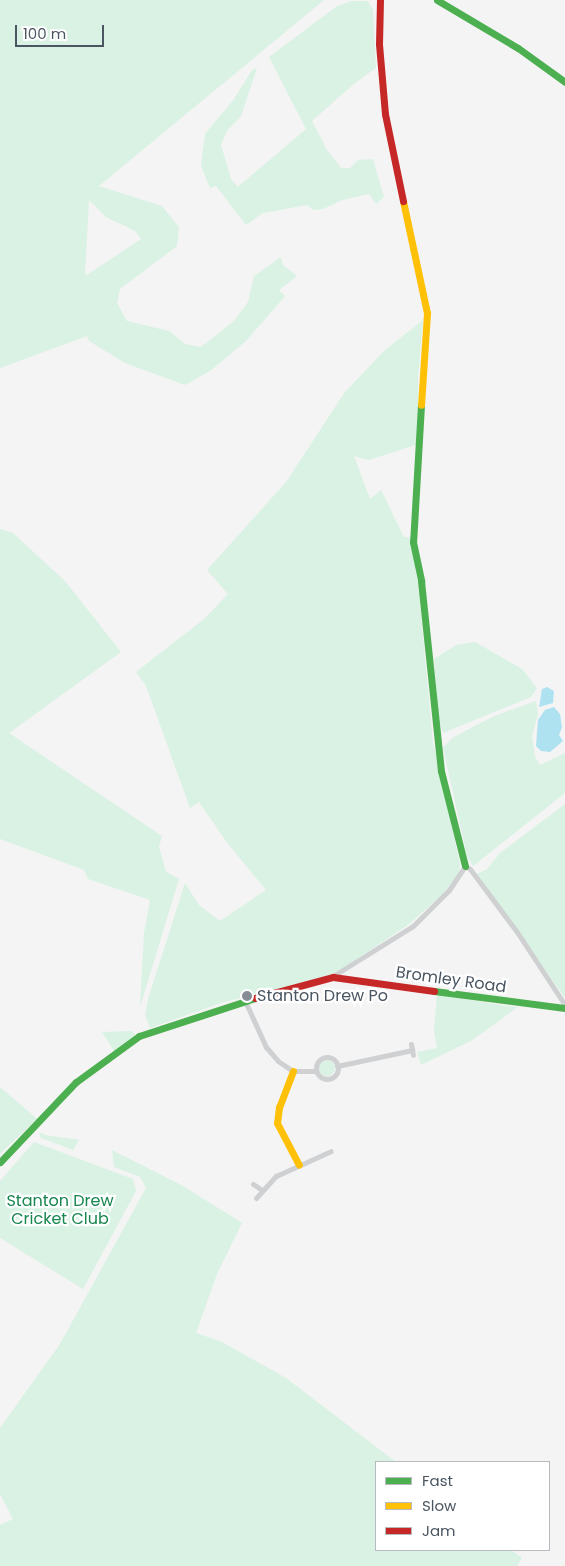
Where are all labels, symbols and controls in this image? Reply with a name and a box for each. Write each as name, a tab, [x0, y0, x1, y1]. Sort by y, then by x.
scale bar	[18, 15, 106, 47]
text: 100 m	[23, 23, 66, 44]
street label: Bromley Road	[395, 963, 507, 997]
place label: Stanton Drew Po	[257, 986, 388, 1006]
marker: Stanton Drew Po	[241, 990, 253, 1002]
park label: Stanton Drew Cricket Club	[6, 1191, 114, 1229]
legend	[375, 1461, 550, 1551]
text: Fast	[422, 1470, 453, 1491]
text: Slow	[422, 1495, 456, 1516]
text: Jam	[422, 1520, 456, 1541]

